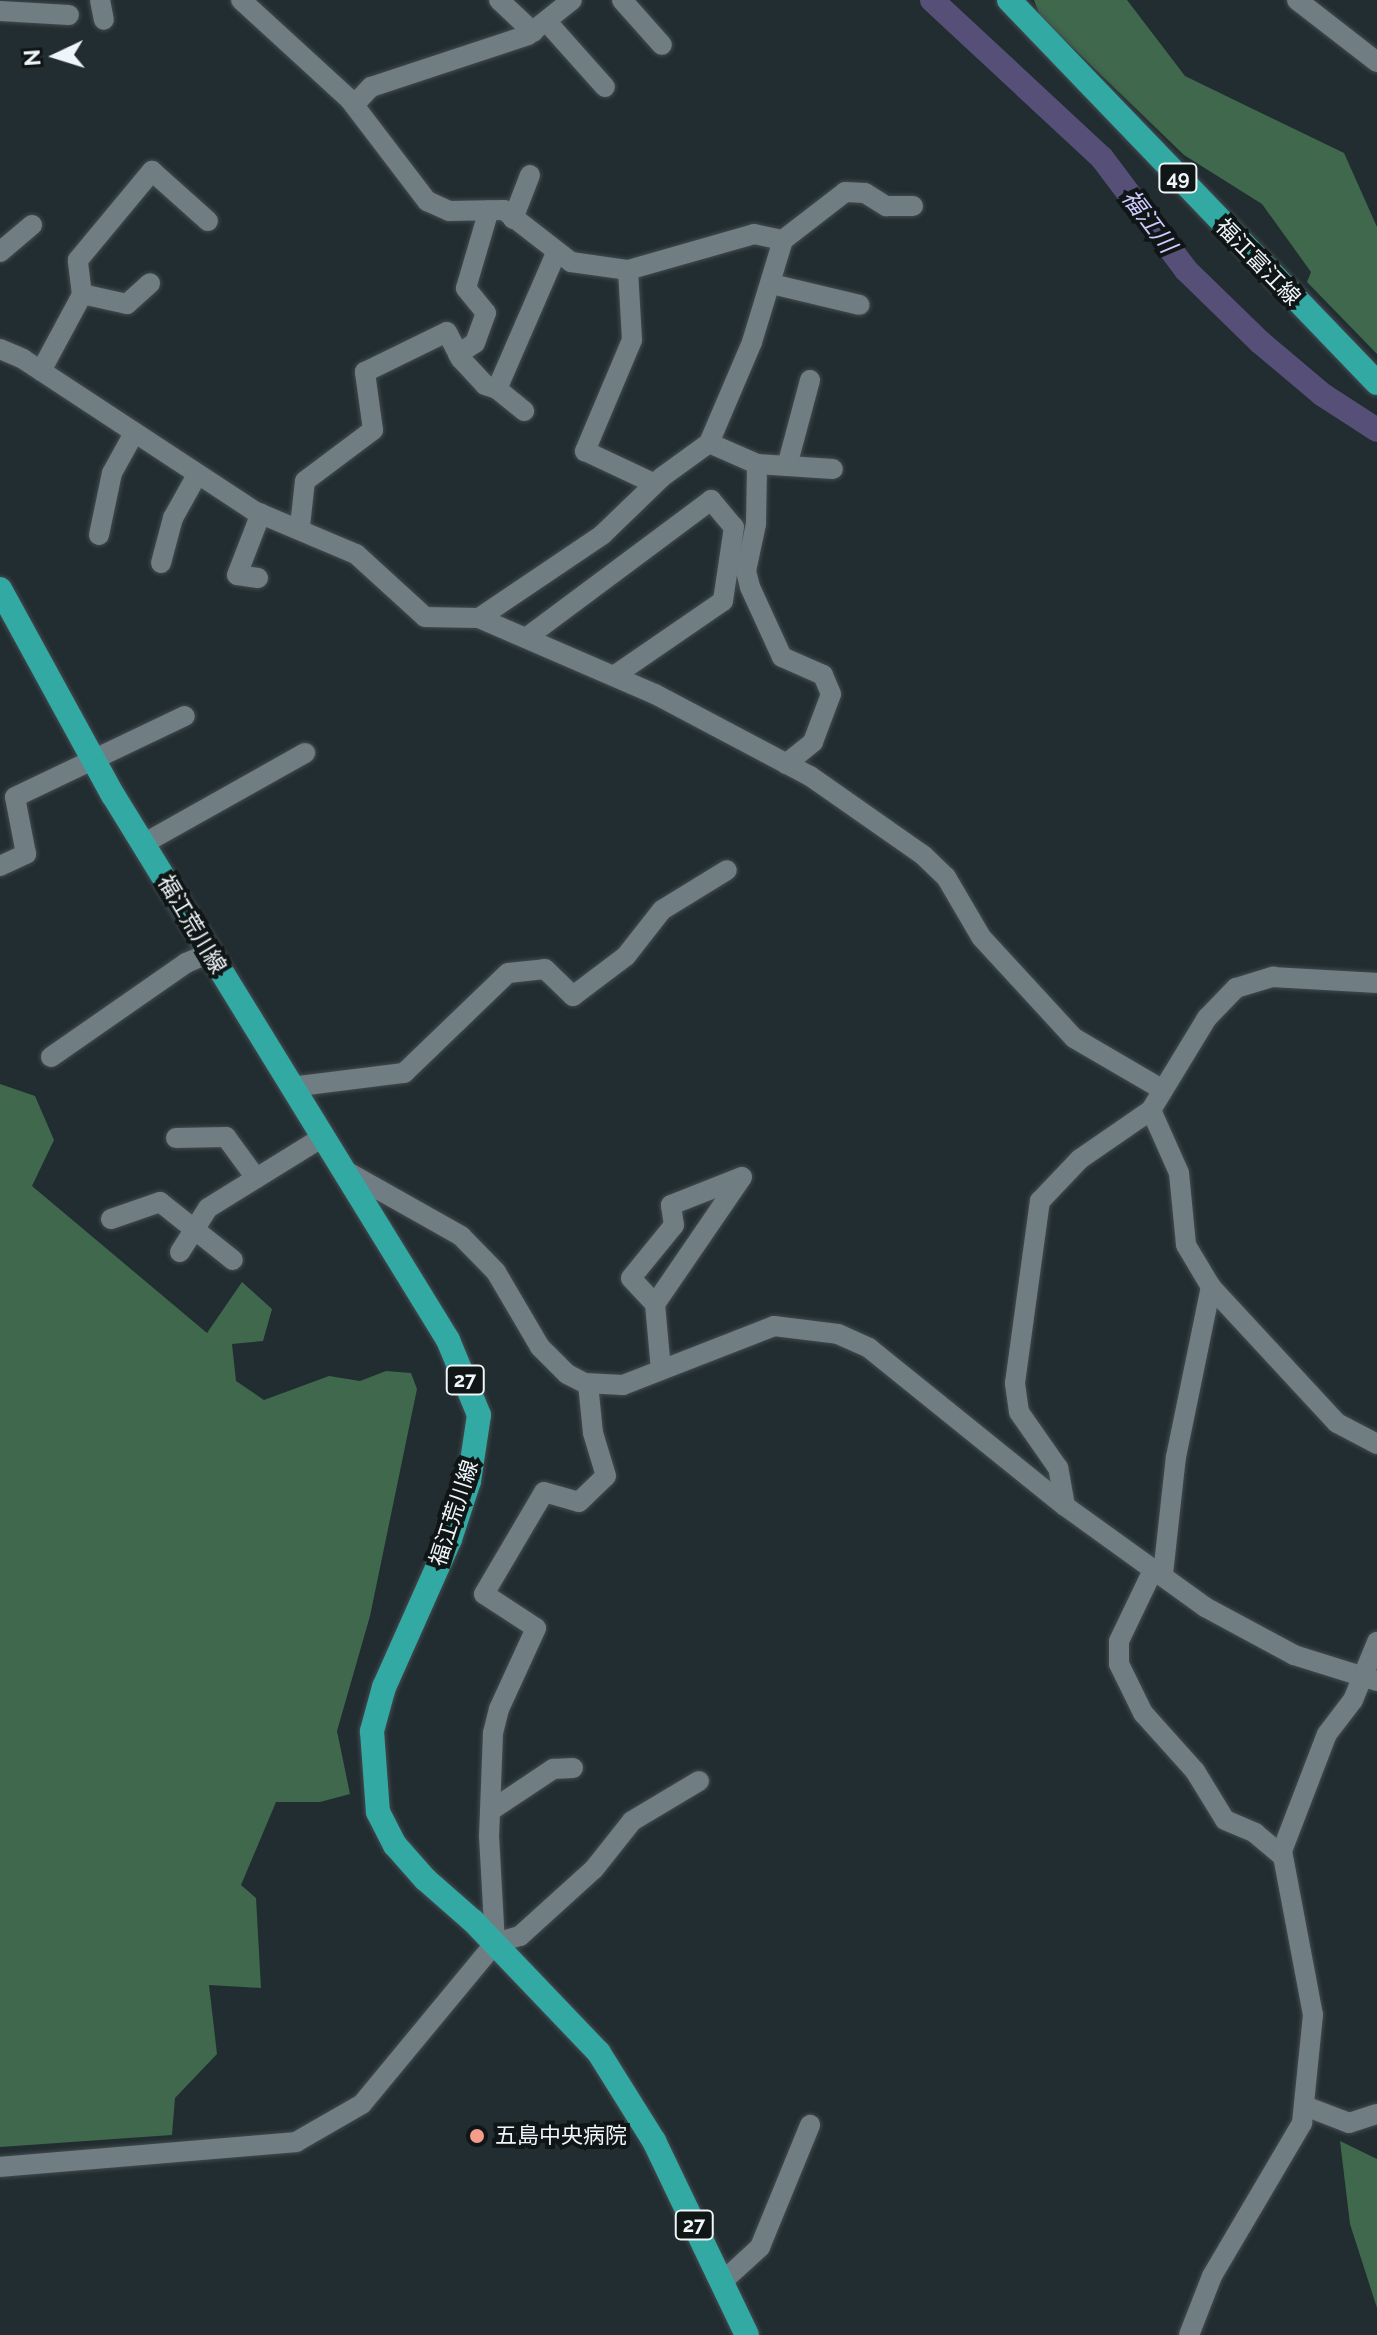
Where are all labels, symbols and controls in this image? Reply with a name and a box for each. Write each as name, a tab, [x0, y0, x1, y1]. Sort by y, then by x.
north arrow	[16, 16, 96, 96]
text: N	[19, 48, 46, 67]
road number: 49	[1158, 162, 1198, 194]
water label: 福江川	[1116, 184, 1182, 258]
street label: 福江富江線	[1210, 213, 1306, 311]
street label: 福江荒川線	[152, 870, 232, 978]
road number: 27	[445, 1364, 485, 1396]
street label: 福江荒川線	[424, 1457, 484, 1569]
place label: 五島中央病院	[495, 2123, 627, 2149]
marker: 五島中央病院	[466, 2125, 488, 2147]
road number: 27	[674, 2209, 714, 2241]

